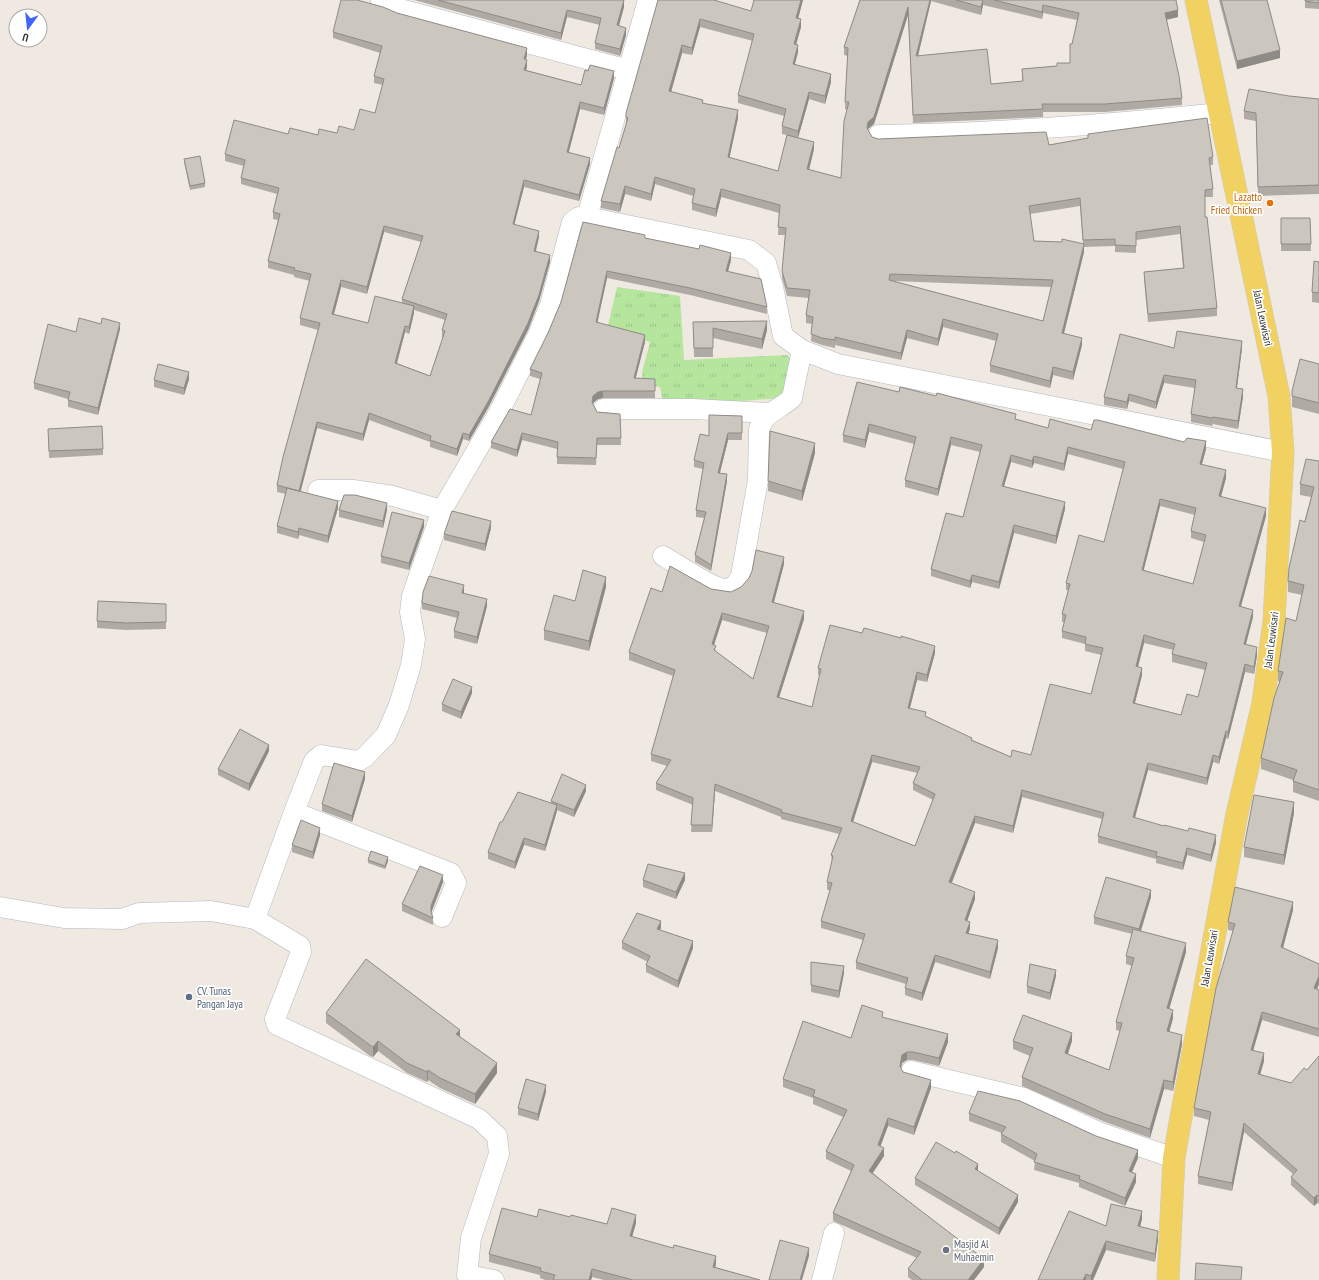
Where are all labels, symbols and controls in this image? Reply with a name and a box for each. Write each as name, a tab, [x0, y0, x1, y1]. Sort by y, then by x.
north arrow	[8, 8, 48, 48]
text: U	[21, 30, 30, 45]
place label: Lazatto Fried Chicken	[1211, 190, 1262, 217]
marker: Lazatto Fried Chicken	[1265, 198, 1275, 208]
street label: Jalan Leuwisari	[1250, 288, 1276, 347]
street label: Jalan Leuwisari	[1260, 611, 1281, 670]
street label: Jalan Leuwisari	[1197, 929, 1221, 988]
place label: CV. Tunas Pangan Jaya	[197, 984, 243, 1011]
marker: CV. Tunas Pangan Jaya	[184, 992, 194, 1002]
place label: Masjid Al Muhaemin	[954, 1237, 994, 1264]
marker: Masjid Al Muhaemin	[941, 1245, 951, 1255]

